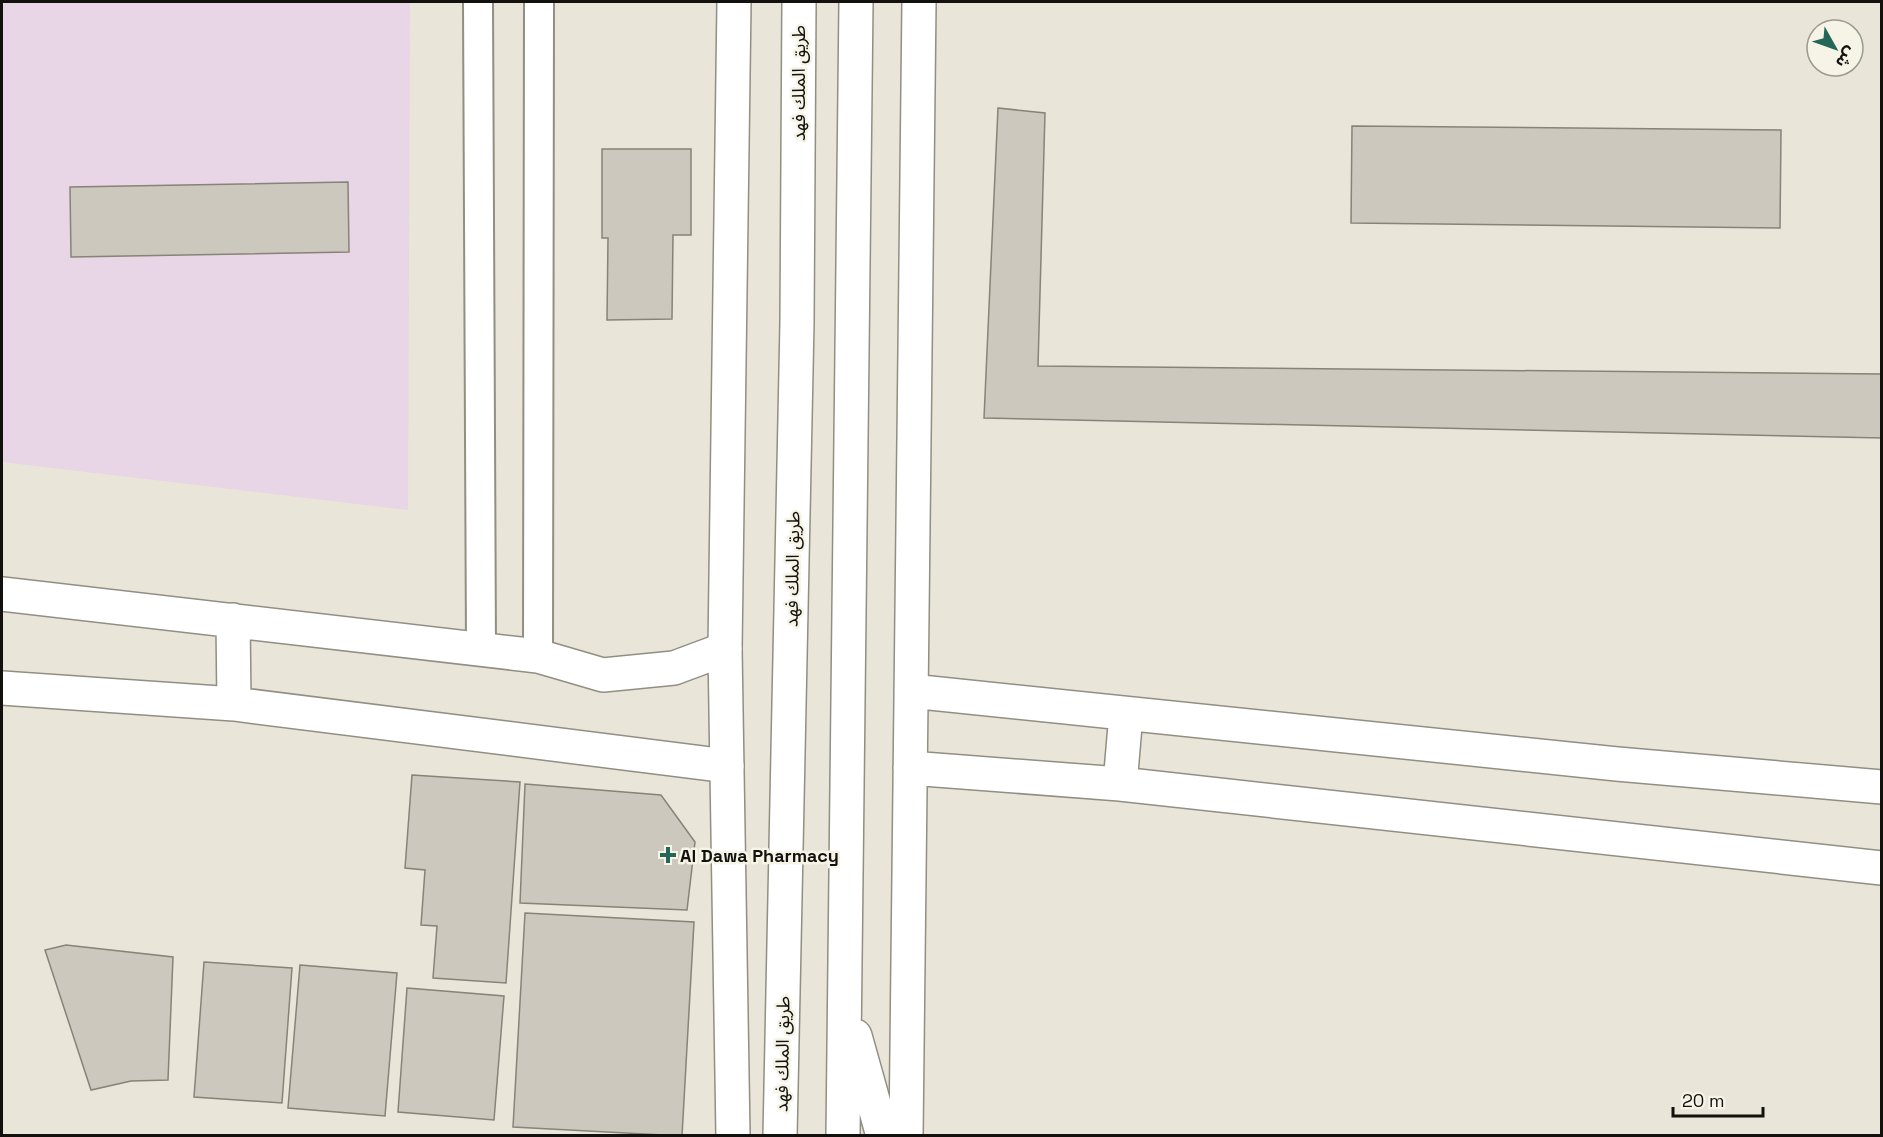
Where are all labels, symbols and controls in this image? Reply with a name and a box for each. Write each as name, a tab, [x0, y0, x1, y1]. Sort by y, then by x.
north arrow	[1805, 18, 1865, 78]
street label: طريق الملك فهد	[787, 25, 810, 141]
text: ش	[1831, 42, 1861, 73]
street label: طريق الملك فهد	[779, 511, 805, 627]
place label: Al Dawa Pharmacy	[680, 844, 839, 867]
marker: Al Dawa Pharmacy	[661, 848, 675, 862]
street label: طريق الملك فهد	[769, 996, 795, 1112]
scale bar	[1673, 1080, 1763, 1118]
text: 20 m	[1682, 1089, 1725, 1112]

